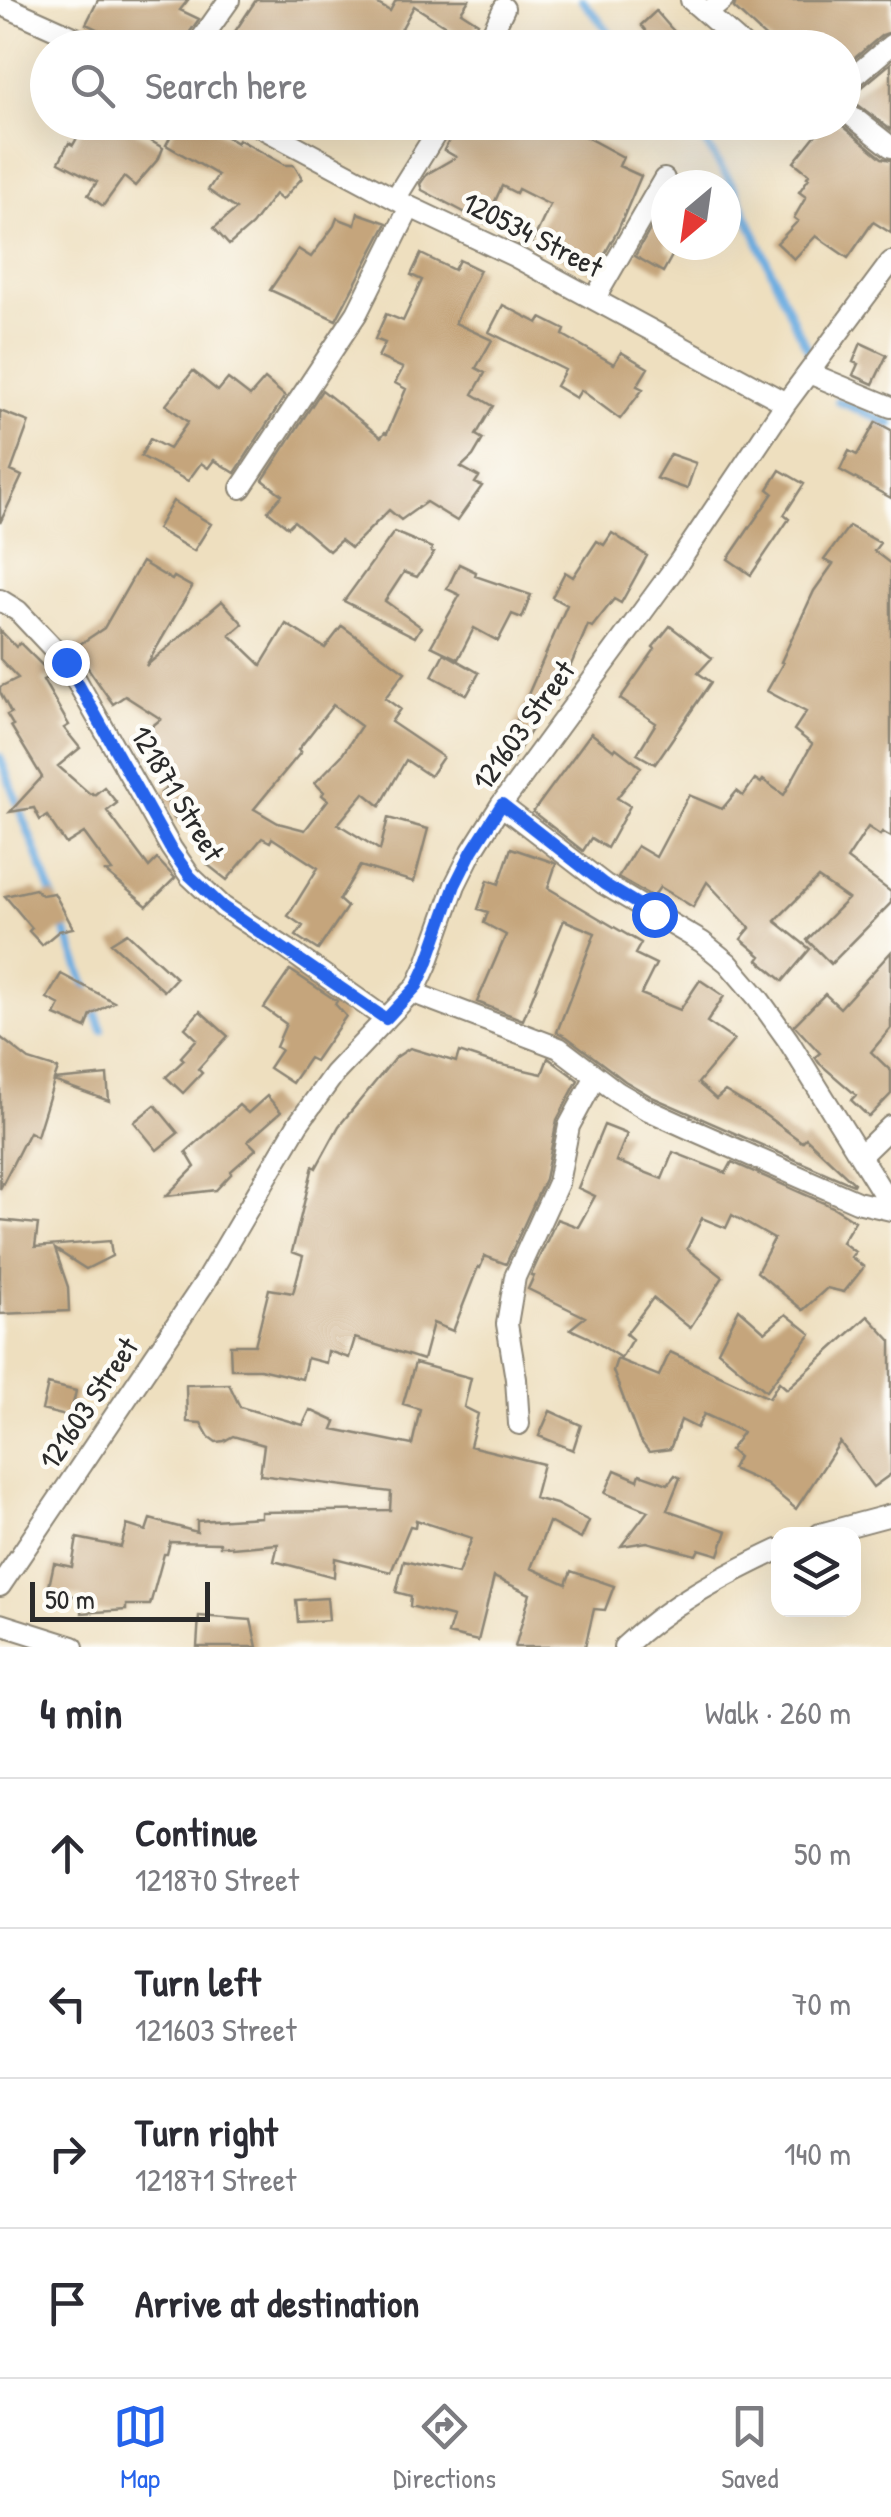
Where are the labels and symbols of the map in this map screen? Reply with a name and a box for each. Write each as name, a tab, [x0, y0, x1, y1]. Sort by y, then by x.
north arrow	[651, 170, 741, 260]
street label: 120534 Street	[456, 182, 611, 287]
route end	[44, 640, 90, 686]
street label: 121603 Street	[462, 651, 584, 798]
street label: 121871 Street	[122, 718, 234, 869]
route start	[632, 892, 678, 938]
street label: 121603 Street	[29, 1328, 147, 1477]
scale bar	[30, 1577, 210, 1622]

